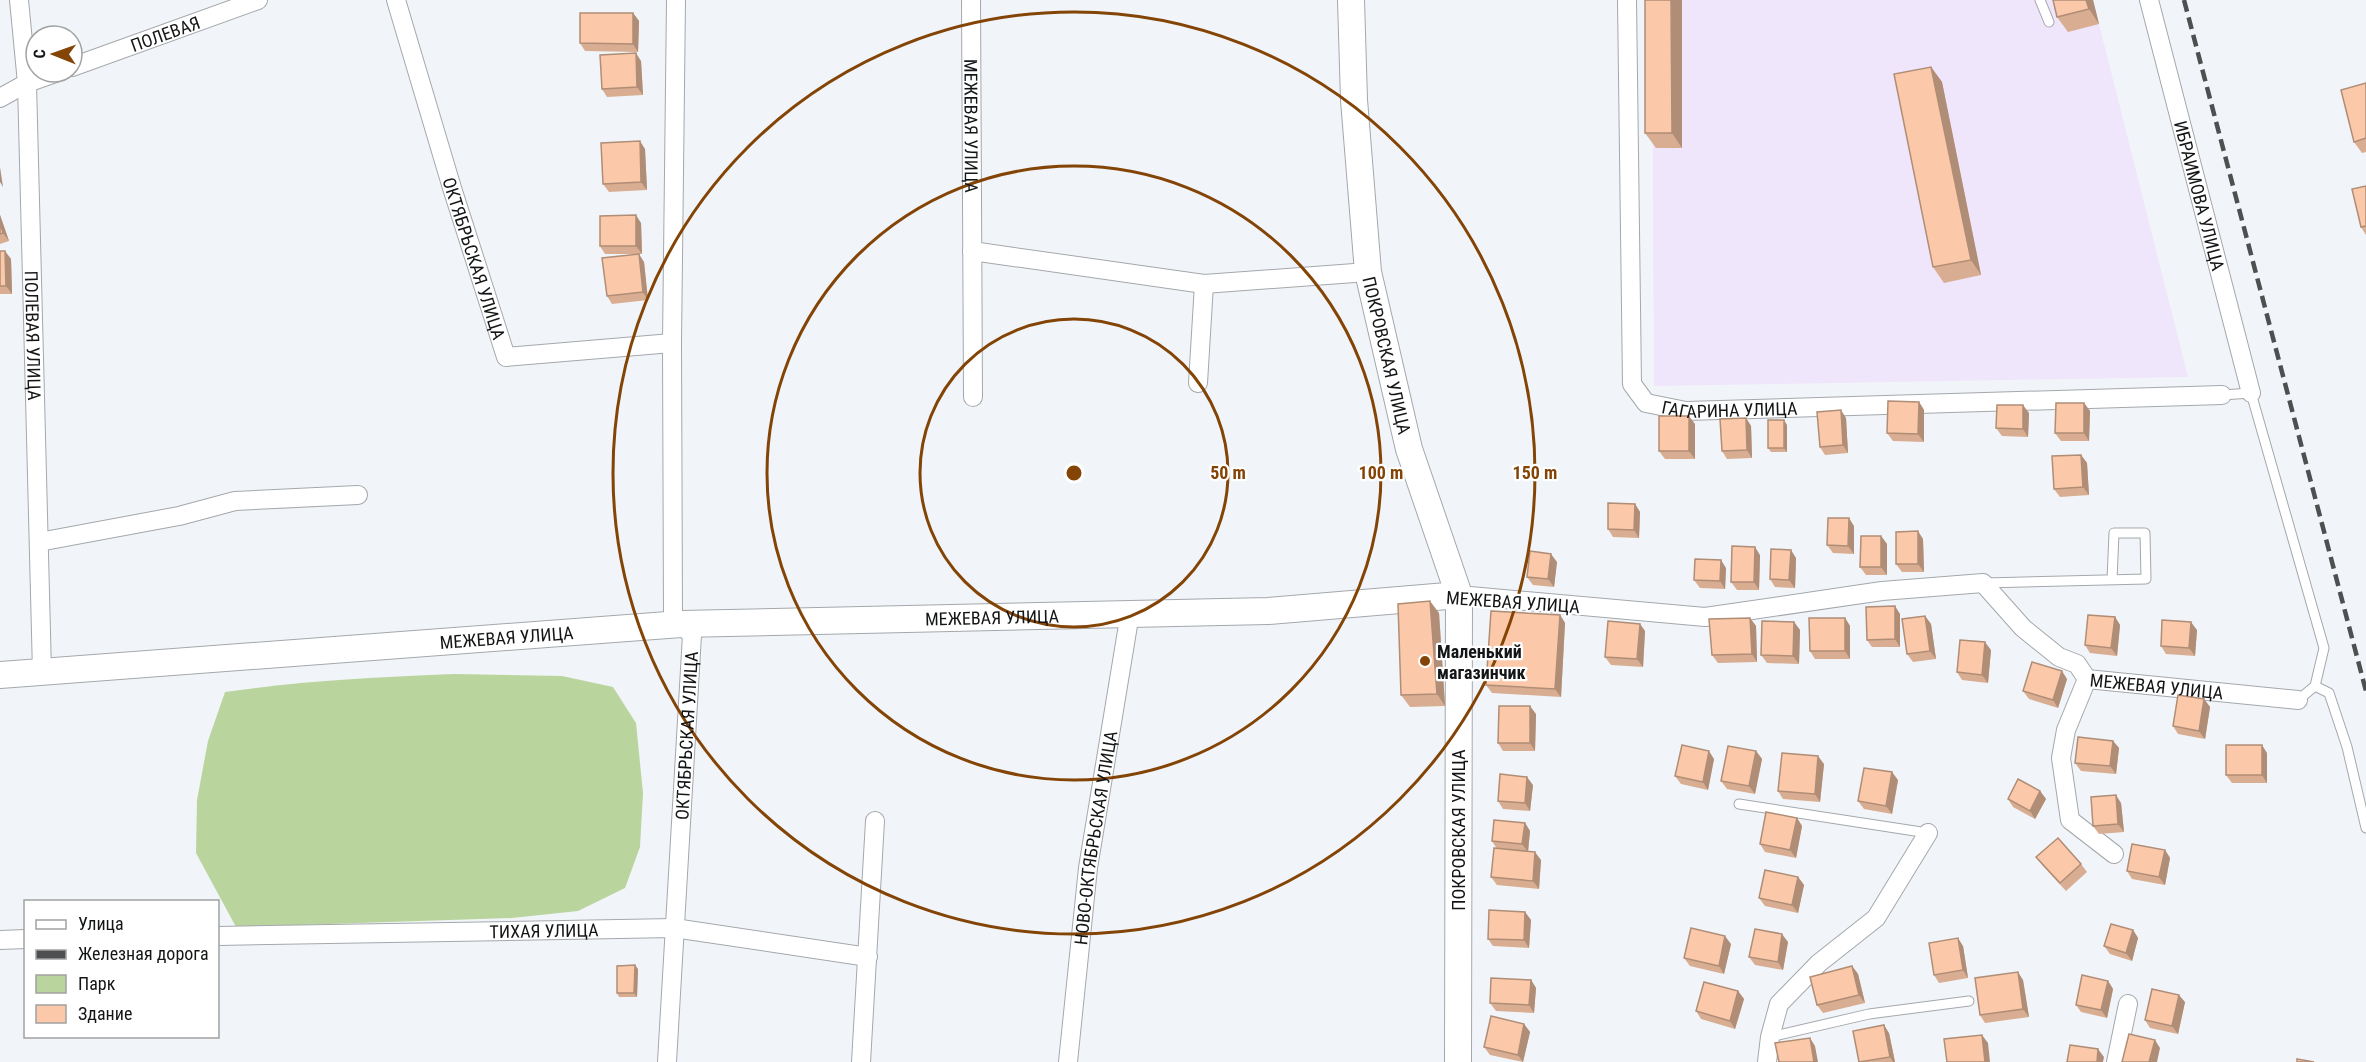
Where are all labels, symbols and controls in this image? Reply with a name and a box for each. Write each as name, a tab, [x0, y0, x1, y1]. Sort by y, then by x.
street label: ПОЛЕВАЯ	[128, 11, 203, 56]
north arrow	[24, 24, 84, 84]
text: С	[30, 49, 49, 58]
street label: МЕЖЕВАЯ УЛИЦА	[961, 59, 982, 194]
street label: ИБРАИМОВА УЛИЦА	[2170, 118, 2229, 273]
street label: ОКТЯБРЬСКАЯ УЛИЦА	[439, 175, 510, 343]
street label: ПОЛЕВАЯ УЛИЦА	[21, 270, 46, 401]
street label: ПОКРОВСКАЯ УЛИЦА	[1359, 274, 1416, 437]
street label: ГАГАРИНА УЛИЦА	[1660, 396, 1798, 422]
text: 50 m	[1210, 462, 1246, 483]
text: 100 m	[1359, 462, 1403, 483]
text: 150 m	[1513, 462, 1557, 483]
centre of rings	[1064, 463, 1084, 483]
street label: МЕЖЕВАЯ УЛИЦА	[1445, 587, 1581, 617]
street label: МЕЖЕВАЯ УЛИЦА	[925, 605, 1060, 629]
street label: МЕЖЕВАЯ УЛИЦА	[439, 622, 575, 653]
place label: Маленький магазинчик	[1437, 641, 1526, 683]
street label: ОКТЯБРЬСКАЯ УЛИЦА	[671, 650, 702, 820]
marker: Маленький магазинчик	[1418, 654, 1432, 668]
street label: МЕЖЕВАЯ УЛИЦА	[2089, 669, 2225, 703]
street label: НОВО-ОКТЯБРЬСКАЯ УЛИЦА	[1070, 729, 1121, 946]
street label: ПОКРОВСКАЯ УЛИЦА	[1448, 749, 1469, 911]
legend	[24, 900, 219, 1038]
text: Улица	[78, 913, 124, 934]
street label: ТИХАЯ УЛИЦА	[489, 919, 599, 942]
text: Железная дорога	[78, 943, 209, 964]
text: Парк	[78, 973, 116, 994]
text: Здание	[78, 1003, 132, 1024]

